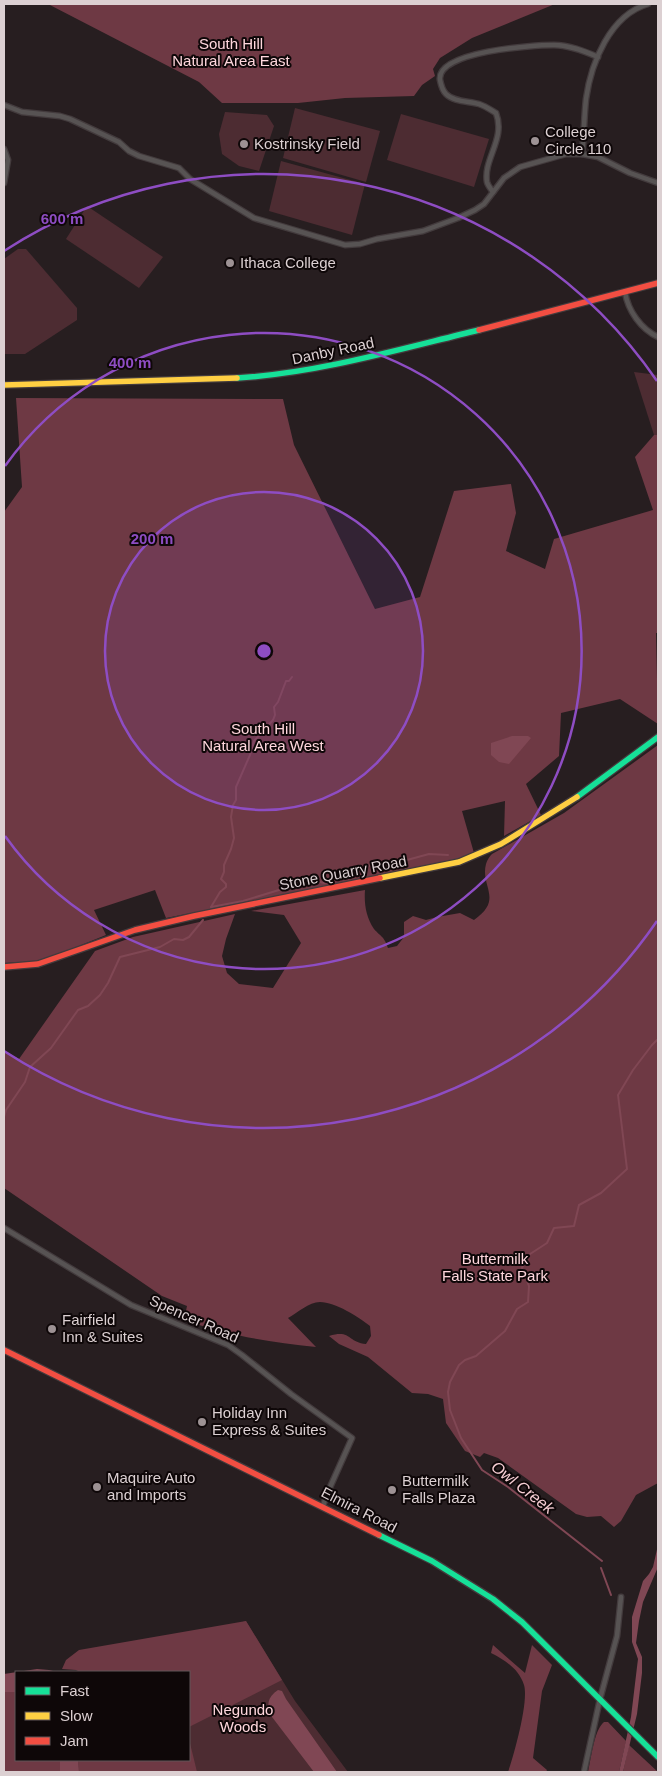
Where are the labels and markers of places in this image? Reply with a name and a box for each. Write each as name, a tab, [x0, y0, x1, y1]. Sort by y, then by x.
place label: College Circle 110	[545, 123, 611, 157]
place label: Kostrinsky Field	[254, 135, 360, 152]
marker: College Circle 110	[529, 135, 541, 147]
marker: Kostrinsky Field	[238, 138, 250, 150]
place label: Ithaca College	[240, 254, 336, 271]
marker: Ithaca College	[224, 257, 236, 269]
centre of rings	[255, 642, 273, 660]
place label: Fairfield Inn & Suites	[62, 1311, 143, 1345]
marker: Fairfield Inn & Suites	[46, 1323, 58, 1335]
place label: Holiday Inn Express & Suites	[212, 1404, 326, 1438]
marker: Holiday Inn Express & Suites	[196, 1416, 208, 1428]
place label: Maquire Auto and Imports	[107, 1469, 195, 1503]
place label: Buttermilk Falls Plaza	[402, 1472, 476, 1506]
marker: Maquire Auto and Imports	[91, 1481, 103, 1493]
marker: Buttermilk Falls Plaza	[386, 1484, 398, 1496]

